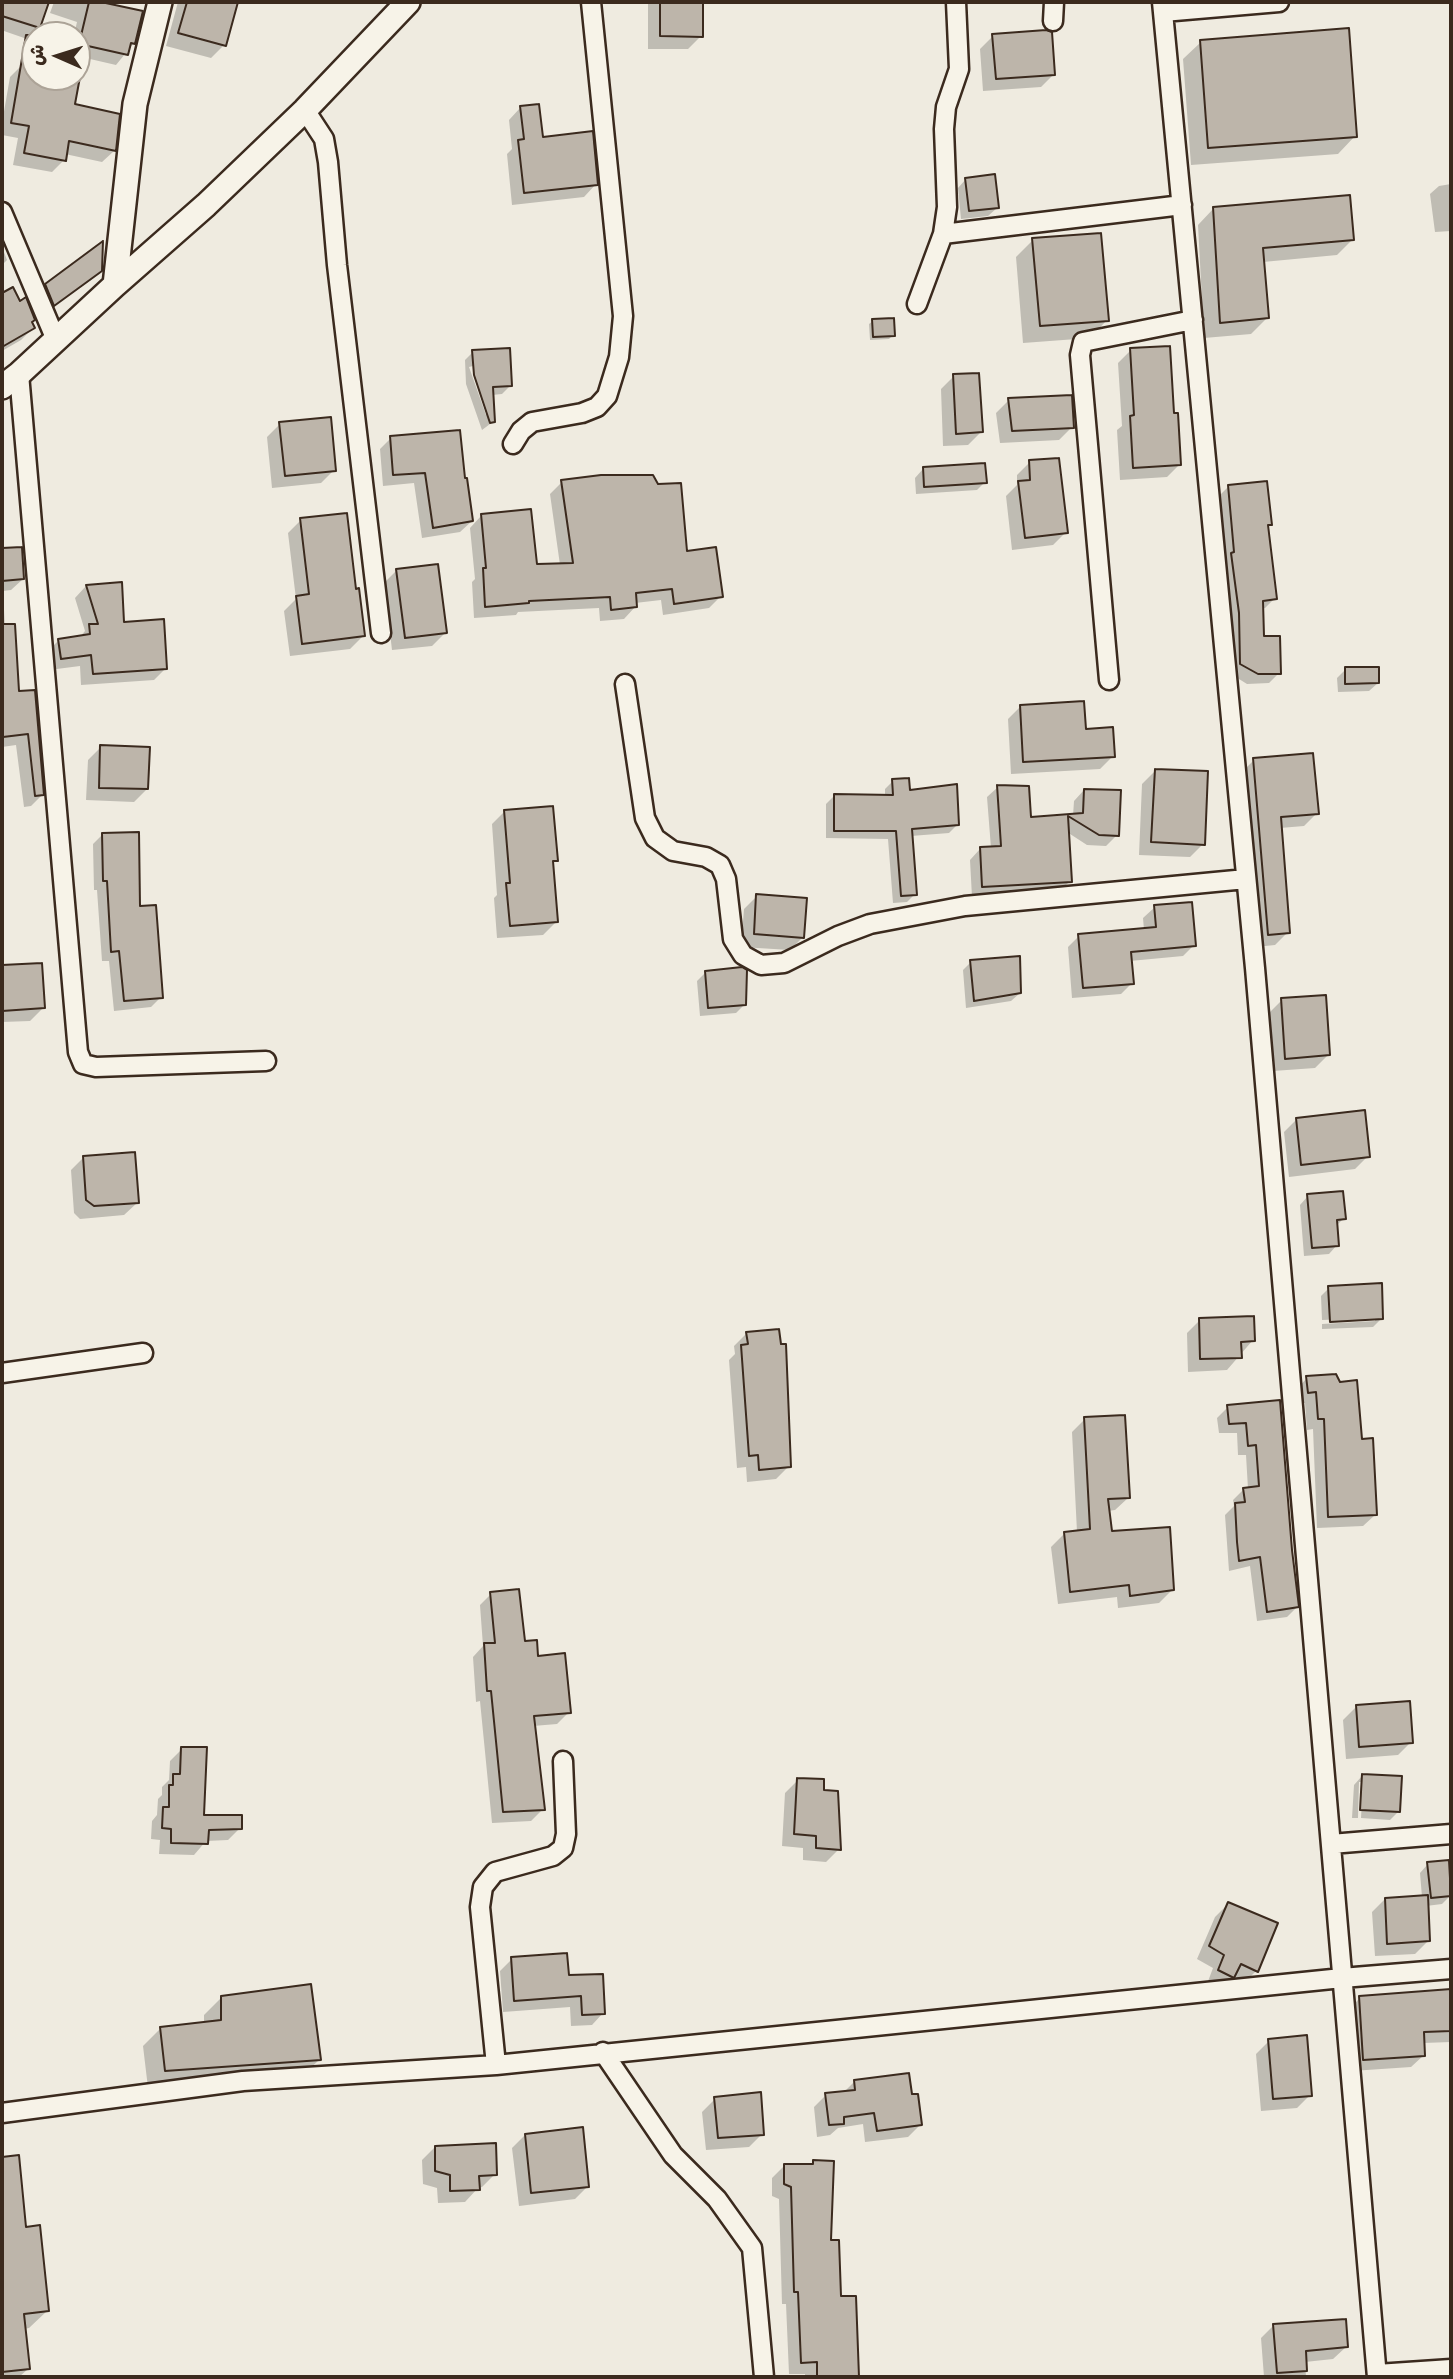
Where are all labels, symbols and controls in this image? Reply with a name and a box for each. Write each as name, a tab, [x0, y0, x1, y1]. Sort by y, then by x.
north arrow	[21, 21, 91, 91]
text: ش	[20, 44, 54, 66]

